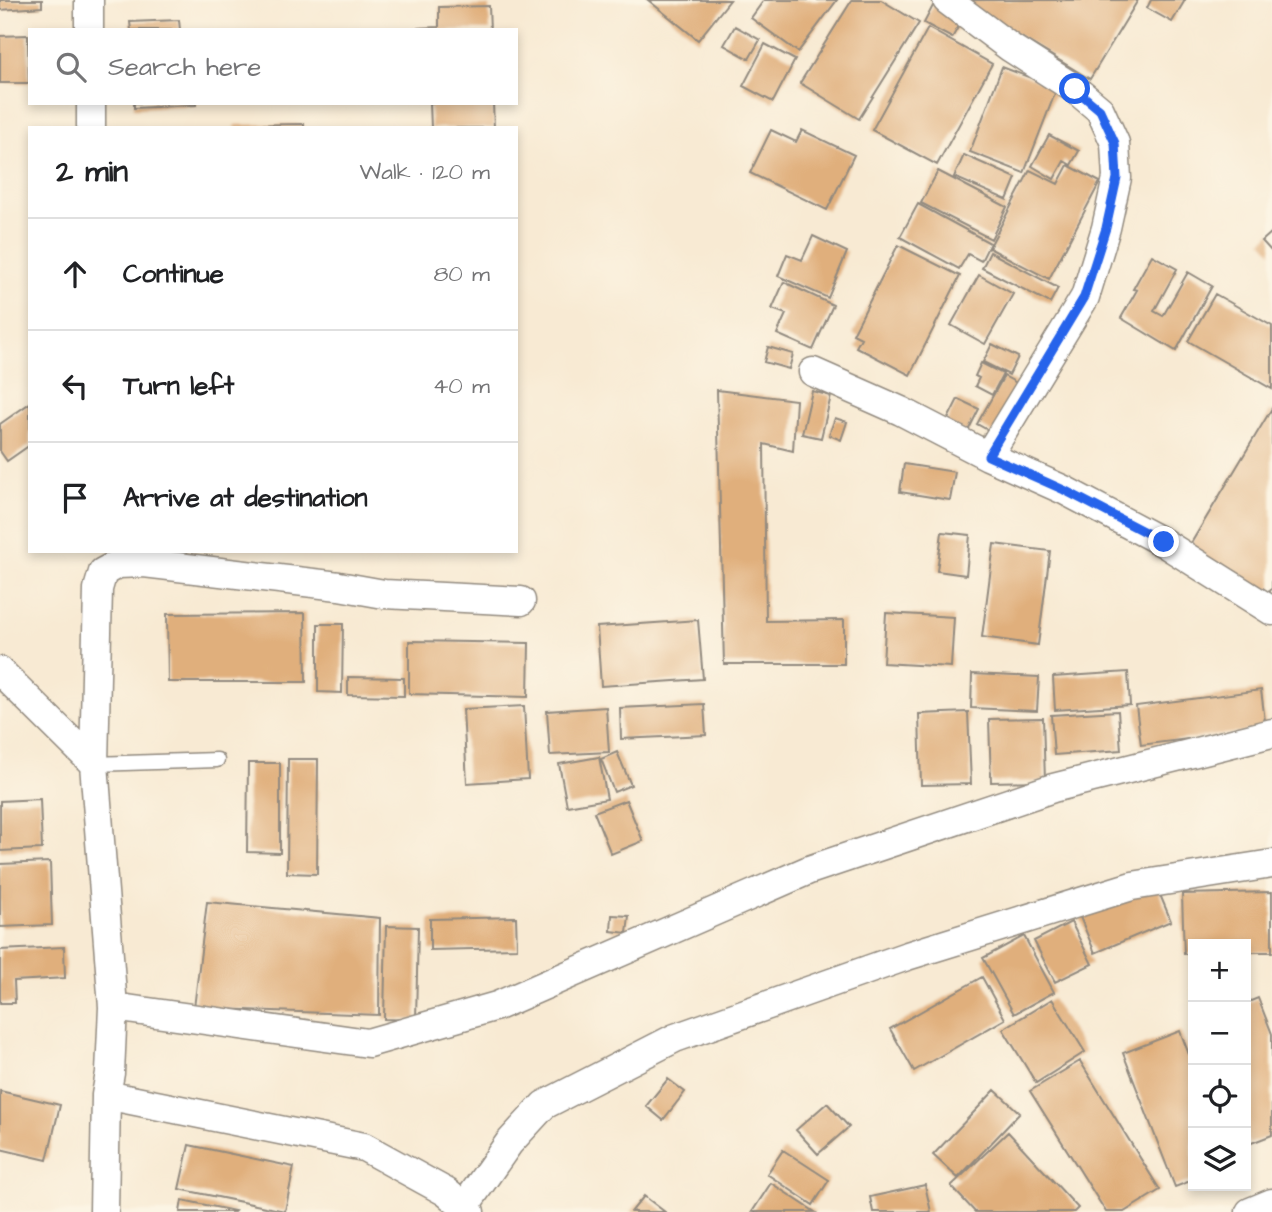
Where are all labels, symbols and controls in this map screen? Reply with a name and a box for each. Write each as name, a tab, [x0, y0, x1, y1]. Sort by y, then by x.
search box	[28, 28, 518, 105]
icon: search	[52, 48, 90, 86]
text: Search here	[108, 49, 261, 85]
route start	[1059, 73, 1090, 104]
text: 2 min	[56, 151, 128, 193]
text: Walk · 120 m	[360, 156, 490, 188]
icon: ahead	[56, 255, 94, 293]
text: Continue	[123, 256, 224, 292]
text: 80 m	[433, 258, 490, 290]
icon: left	[56, 367, 94, 405]
text: Turn left	[123, 368, 234, 404]
text: 40 m	[433, 370, 490, 402]
icon: arrive	[56, 479, 94, 517]
text: Arrive at destination	[123, 480, 368, 516]
route end	[1148, 526, 1179, 557]
map controls	[1188, 939, 1251, 1191]
button: +	[1188, 939, 1251, 1002]
button: −	[1188, 1002, 1251, 1065]
button: locate	[1188, 1065, 1251, 1128]
button: layers	[1188, 1128, 1251, 1191]

